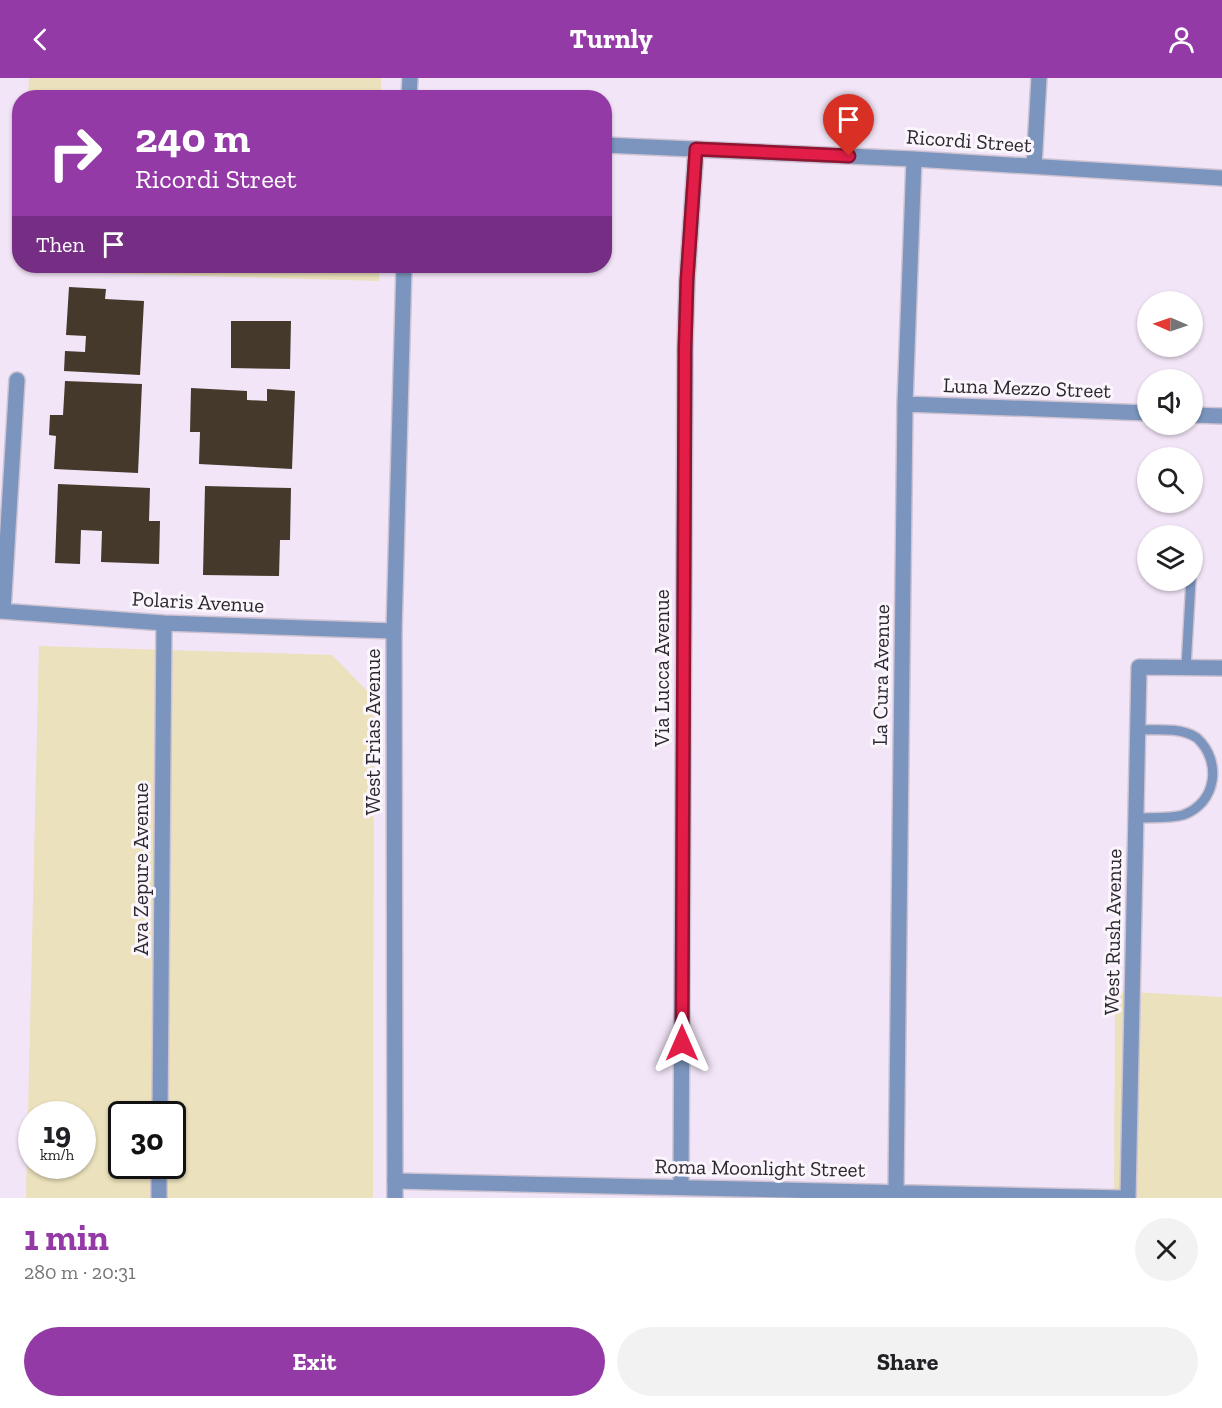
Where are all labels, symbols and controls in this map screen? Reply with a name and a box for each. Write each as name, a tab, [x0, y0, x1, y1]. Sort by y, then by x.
icon: back	[24, 23, 57, 56]
text: Turnly	[570, 23, 652, 55]
icon: person	[1165, 23, 1198, 56]
pin	[823, 94, 874, 156]
icon: arrive	[832, 103, 865, 136]
text: 240 m	[135, 112, 250, 163]
icon: right	[36, 114, 114, 192]
street label: Ricordi Street	[905, 124, 1033, 157]
text: Ricordi Street	[135, 163, 297, 195]
icon: arrive	[97, 228, 130, 261]
text: Then	[36, 231, 85, 258]
north arrow	[1137, 291, 1203, 357]
map controls	[1137, 291, 1203, 591]
button: sound	[1137, 369, 1203, 435]
street label: Luna Mezzo Street	[942, 372, 1112, 403]
button: search	[1137, 447, 1203, 513]
button: layers	[1137, 525, 1203, 591]
street label: Polaris Avenue	[131, 586, 265, 617]
street label: Via Lucca Avenue	[649, 589, 674, 748]
street label: La Cura Avenue	[867, 604, 894, 746]
street label: West Frias Avenue	[360, 649, 385, 815]
street label: Ava Zepure Avenue	[128, 782, 153, 955]
street label: West Rush Avenue	[1099, 848, 1126, 1015]
position arrow	[650, 1011, 714, 1075]
speed limit sign: 30	[108, 1101, 186, 1179]
text: 19	[43, 1115, 71, 1151]
text: km/h	[40, 1146, 74, 1164]
street label: Roma Moonlight Street	[654, 1153, 866, 1182]
text: 1 min	[24, 1216, 109, 1259]
button: close	[1135, 1218, 1198, 1281]
text: 280 m · 20:31	[24, 1260, 136, 1284]
button: Exit	[24, 1327, 605, 1396]
button: Share	[617, 1327, 1198, 1396]

